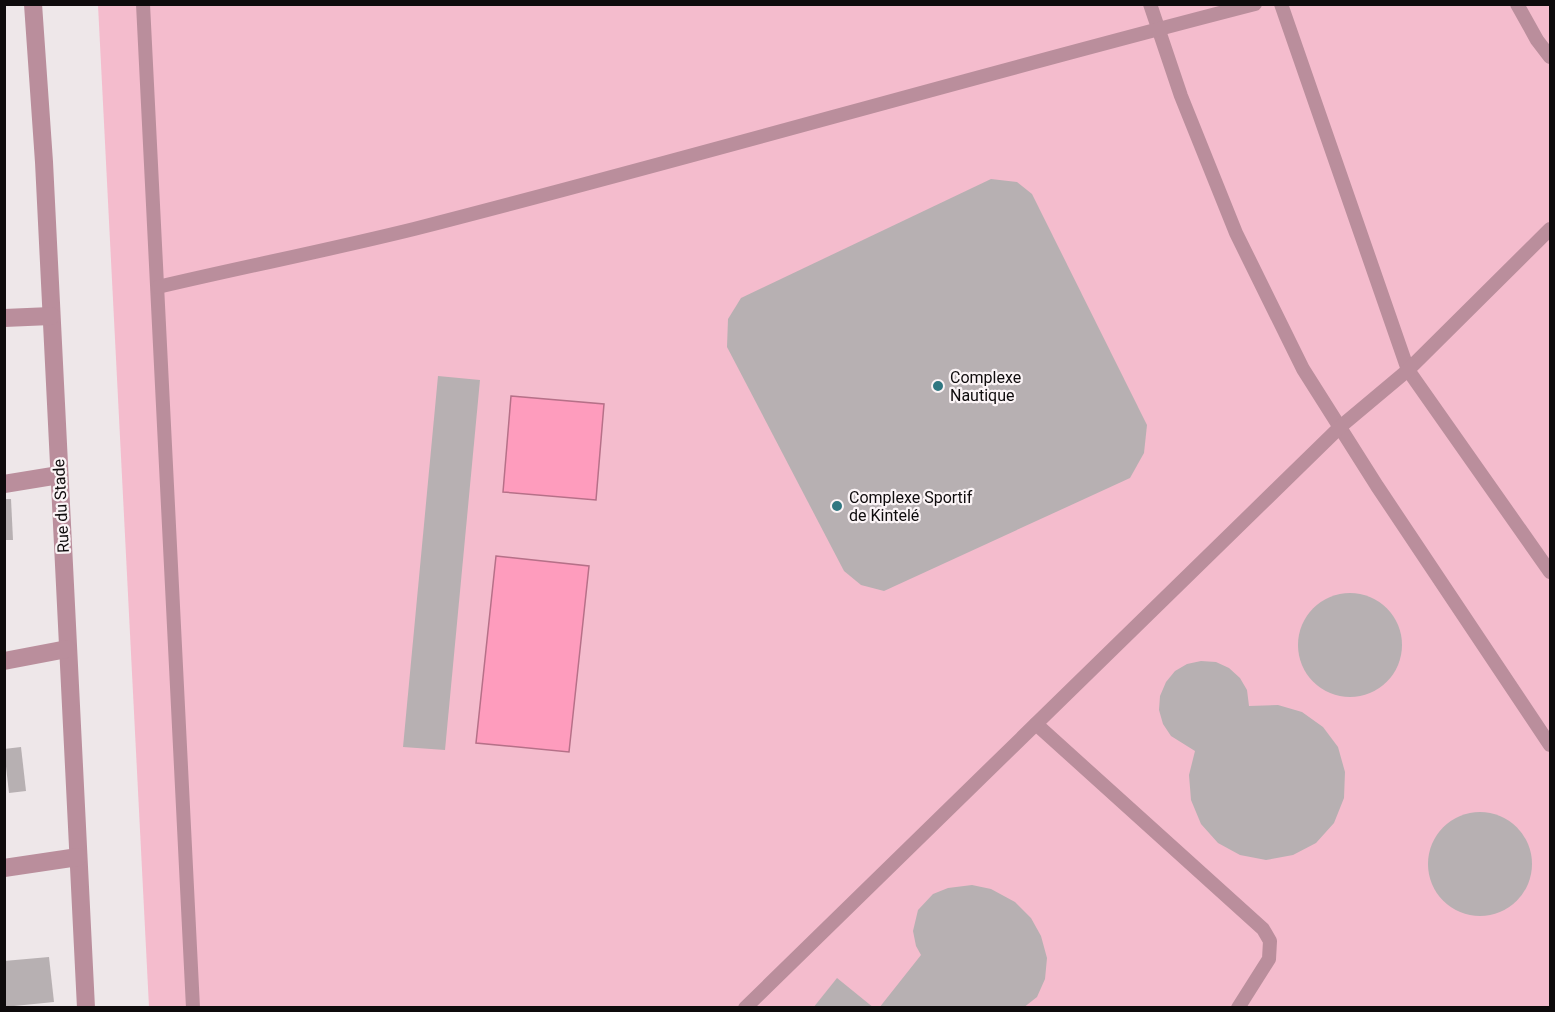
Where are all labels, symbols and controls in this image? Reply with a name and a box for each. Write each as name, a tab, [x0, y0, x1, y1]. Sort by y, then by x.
place label: Complexe Nautique	[950, 368, 1021, 405]
marker: Complexe Nautique	[931, 379, 945, 393]
street label: Rue du Stade	[49, 459, 73, 553]
place label: Complexe Sportif de Kintelé	[849, 488, 973, 525]
marker: Complexe Sportif de Kintelé	[830, 499, 844, 513]

